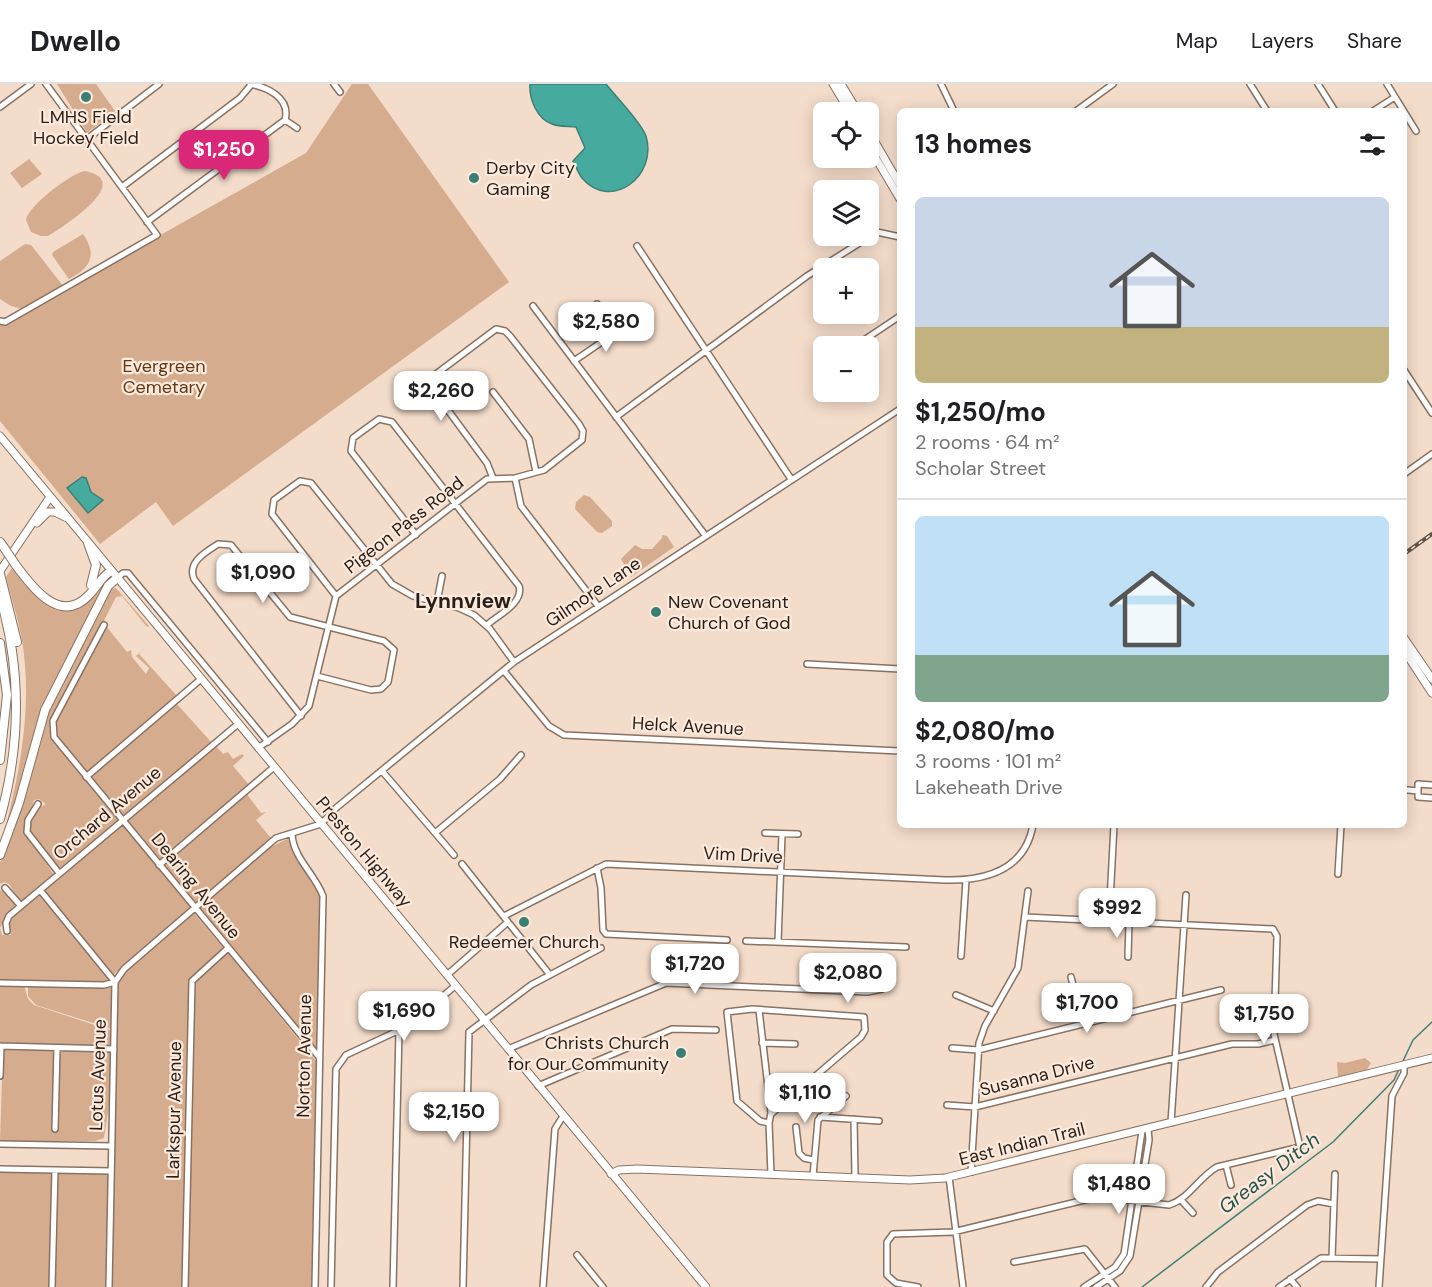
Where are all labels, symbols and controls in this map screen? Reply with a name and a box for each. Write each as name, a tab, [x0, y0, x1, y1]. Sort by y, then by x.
text: Dwello	[30, 23, 121, 60]
text: Map	[1176, 27, 1218, 55]
text: Layers	[1251, 27, 1314, 55]
text: Share	[1347, 27, 1402, 55]
marker: LMHS Field Hockey Field	[79, 90, 93, 104]
map controls	[813, 102, 879, 402]
button: locate	[813, 102, 879, 168]
place label: LMHS Field Hockey Field	[33, 105, 139, 150]
text: 13 homes	[915, 127, 1032, 161]
icon: filters	[1356, 128, 1389, 161]
pin: $1,250	[175, 130, 273, 181]
text: $1,250	[193, 136, 255, 162]
place label: Derby City Gaming	[486, 156, 575, 201]
marker: Derby City Gaming	[467, 171, 481, 185]
button: layers	[813, 180, 879, 246]
icon: home	[1098, 236, 1206, 344]
button: +	[813, 258, 879, 324]
pin: $2,580	[557, 302, 655, 353]
text: $2,580	[572, 308, 640, 334]
button: −	[813, 336, 879, 402]
park label: Evergreen Cemetary	[122, 354, 206, 399]
pin: $2,260	[392, 371, 490, 422]
text: $2,260	[408, 377, 474, 403]
text: $1,250/mo	[915, 395, 1046, 429]
text: 2 rooms · 64 m²	[915, 429, 1059, 455]
text: Scholar Street	[915, 455, 1046, 481]
street label: Pigeon Pass Road	[339, 471, 469, 579]
street label: Gilmore Lane	[541, 551, 645, 633]
pin: $1,090	[214, 553, 312, 604]
icon: home	[1098, 555, 1206, 663]
text: $1,090	[230, 559, 296, 585]
district label: Lynnview	[415, 587, 511, 615]
place label: New Covenant Church of God	[668, 590, 791, 635]
marker: New Covenant Church of God	[649, 605, 663, 619]
street label: Helck Avenue	[632, 711, 744, 741]
text: $2,080/mo	[915, 714, 1055, 748]
text: 3 rooms · 101 m²	[915, 748, 1061, 774]
street label: Orchard Avenue	[48, 761, 166, 865]
text: Lakeheath Drive	[915, 774, 1063, 800]
street label: Preston Highway	[310, 791, 418, 913]
street label: Dearing Avenue	[146, 828, 246, 944]
street label: Vim Drive	[703, 841, 783, 869]
pin: $992	[1081, 888, 1153, 939]
text: $992	[1093, 894, 1141, 920]
marker: Redeemer Church	[517, 915, 531, 929]
place label: Redeemer Church	[449, 930, 599, 954]
pin: $1,720	[646, 944, 744, 995]
text: $1,720	[665, 950, 725, 976]
pin: $2,080	[799, 953, 897, 1004]
text: $2,080	[813, 959, 883, 985]
pin: $1,700	[1038, 983, 1136, 1034]
text: $1,700	[1055, 989, 1119, 1015]
pin: $1,690	[355, 991, 453, 1042]
street label: Norton Avenue	[291, 994, 317, 1118]
pin: $1,750	[1215, 994, 1313, 1045]
text: $1,690	[372, 997, 436, 1023]
text: $1,750	[1233, 1000, 1295, 1026]
street label: Lotus Avenue	[84, 1019, 112, 1131]
place label: Christs Church for Our Community	[508, 1031, 669, 1076]
street label: Larkspur Avenue	[161, 1041, 187, 1179]
marker: Christs Church for Our Community	[674, 1046, 688, 1060]
street label: Susanna Drive	[977, 1050, 1097, 1102]
pin: $1,110	[756, 1073, 854, 1124]
text: $1,110	[779, 1079, 831, 1105]
pin: $2,150	[405, 1092, 503, 1143]
text: $2,150	[423, 1098, 485, 1124]
street label: East Indian Trail	[956, 1117, 1088, 1171]
water label: Greasy Ditch	[1213, 1126, 1325, 1220]
pin: $1,480	[1070, 1164, 1168, 1215]
text: $1,480	[1087, 1170, 1151, 1196]

